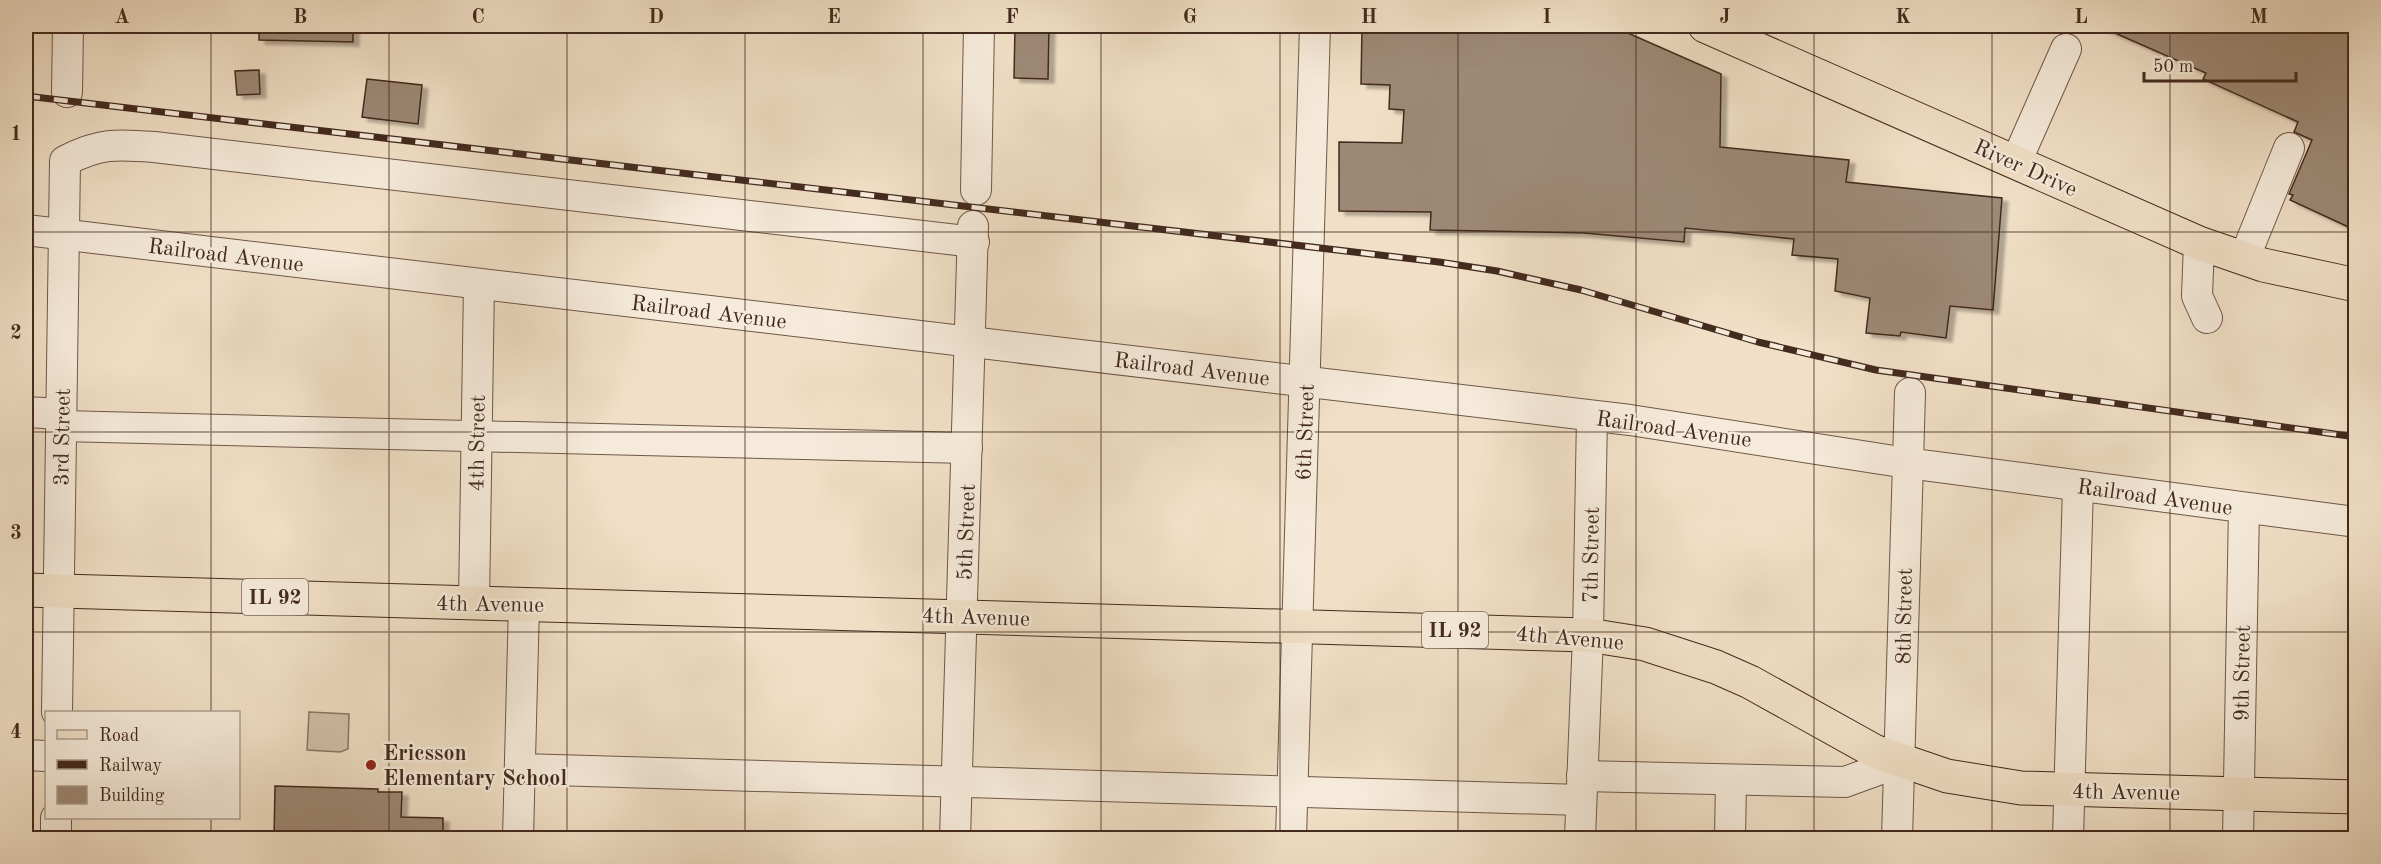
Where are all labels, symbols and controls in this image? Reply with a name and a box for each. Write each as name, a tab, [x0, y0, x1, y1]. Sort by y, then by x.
text: A	[114, 8, 130, 28]
text: B	[293, 8, 307, 28]
text: C	[471, 8, 485, 28]
text: D	[648, 8, 664, 28]
text: E	[827, 8, 841, 28]
text: F	[1005, 8, 1019, 28]
text: G	[1183, 8, 1197, 28]
text: H	[1361, 8, 1377, 28]
text: I	[1543, 8, 1551, 28]
text: J	[1720, 8, 1731, 28]
text: K	[1895, 8, 1911, 28]
text: L	[2074, 8, 2088, 28]
text: M	[2250, 8, 2268, 28]
scale bar	[2144, 45, 2296, 83]
text: 50 m	[2153, 58, 2193, 76]
text: 1	[10, 125, 22, 145]
street label: River Drive	[1970, 136, 2080, 201]
street label: Railroad Avenue	[147, 236, 305, 276]
street label: Railroad Avenue	[630, 293, 788, 333]
text: 2	[10, 324, 22, 344]
street label: Railroad Avenue	[1113, 350, 1271, 390]
street label: 6th Street	[1293, 383, 1319, 481]
street label: 3rd Street	[51, 388, 75, 486]
street label: 4th Street	[466, 394, 490, 492]
street label: Railroad Avenue	[1595, 408, 1753, 452]
street label: Railroad Avenue	[2076, 476, 2234, 520]
street label: 5th Street	[954, 483, 980, 581]
street label: 7th Street	[1580, 506, 1604, 604]
text: 3	[10, 524, 22, 544]
street label: 8th Street	[1893, 567, 1917, 665]
road number: IL 92	[242, 579, 308, 615]
street label: 4th Avenue	[436, 593, 544, 617]
street label: 4th Avenue	[921, 605, 1031, 631]
road number: IL 92	[1422, 612, 1488, 648]
street label: 4th Avenue	[1515, 623, 1625, 655]
street label: 9th Street	[2231, 624, 2255, 722]
legend	[45, 711, 240, 819]
text: 4	[10, 723, 22, 743]
text: Road	[99, 727, 139, 745]
place label: Ericsson Elementary School	[383, 743, 567, 790]
text: Railway	[99, 757, 162, 775]
marker: Ericsson Elementary School	[364, 758, 378, 772]
street label: 4th Avenue	[2072, 781, 2180, 805]
text: Building	[99, 787, 165, 805]

